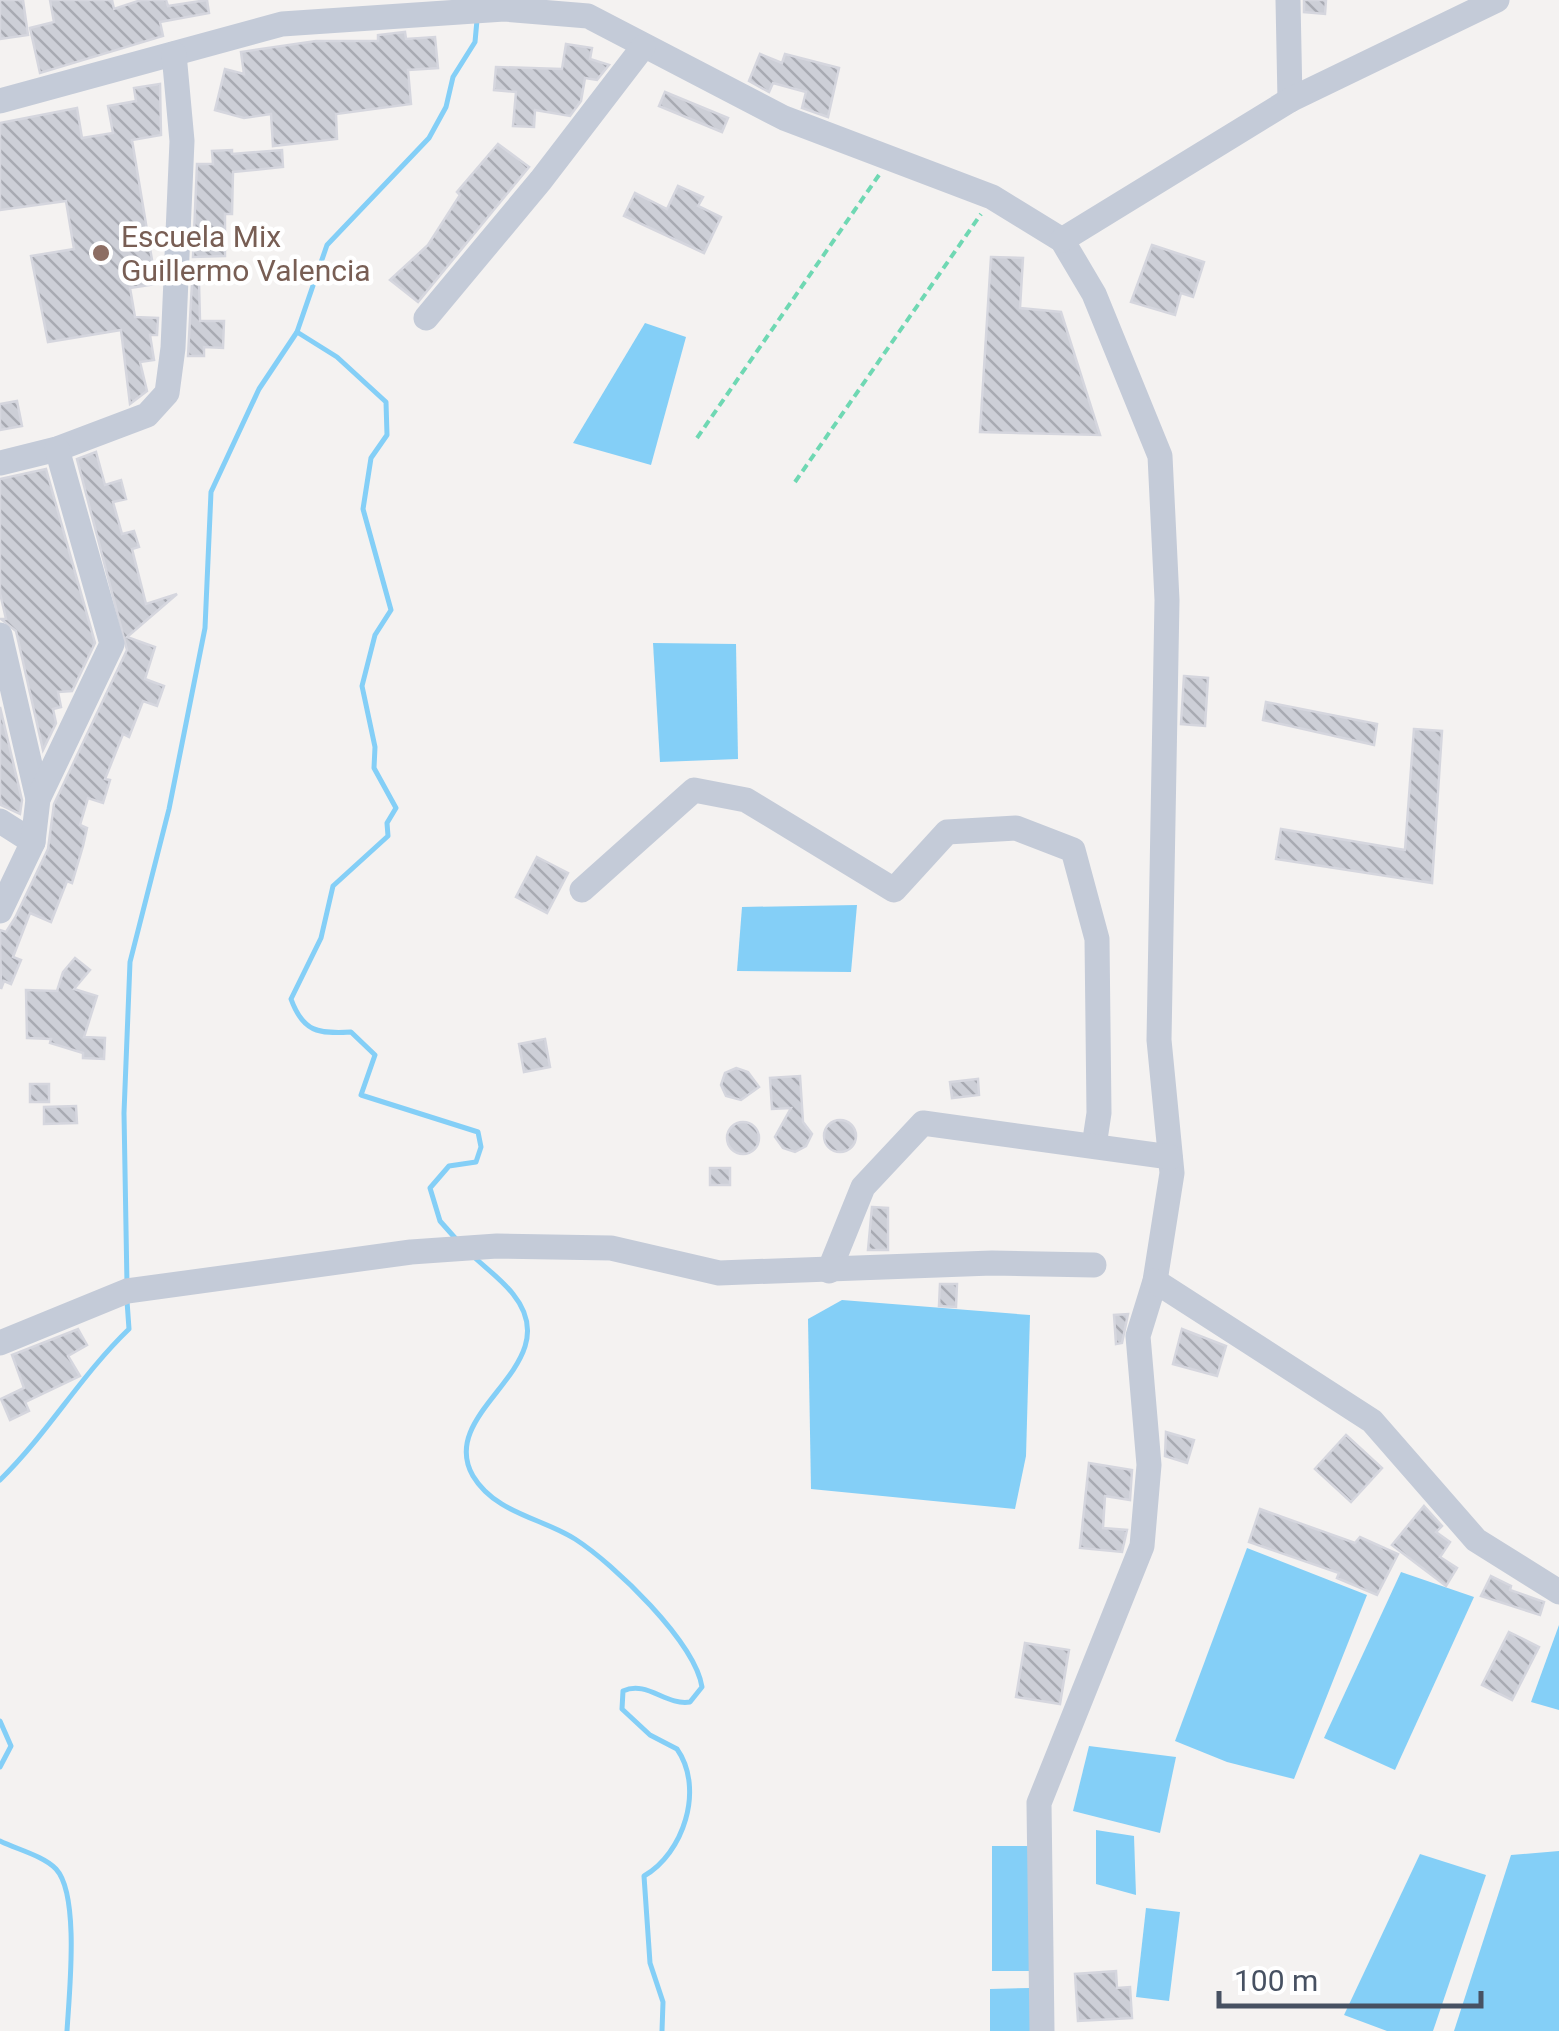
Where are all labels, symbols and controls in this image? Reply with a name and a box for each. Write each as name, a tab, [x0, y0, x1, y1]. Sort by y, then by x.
place label: Escuela Mix Guillermo Valencia	[121, 219, 371, 288]
marker: Escuela Mix Guillermo Valencia	[90, 242, 112, 264]
scale bar	[1219, 1946, 1482, 2008]
text: 100 m	[1234, 1963, 1318, 1998]

